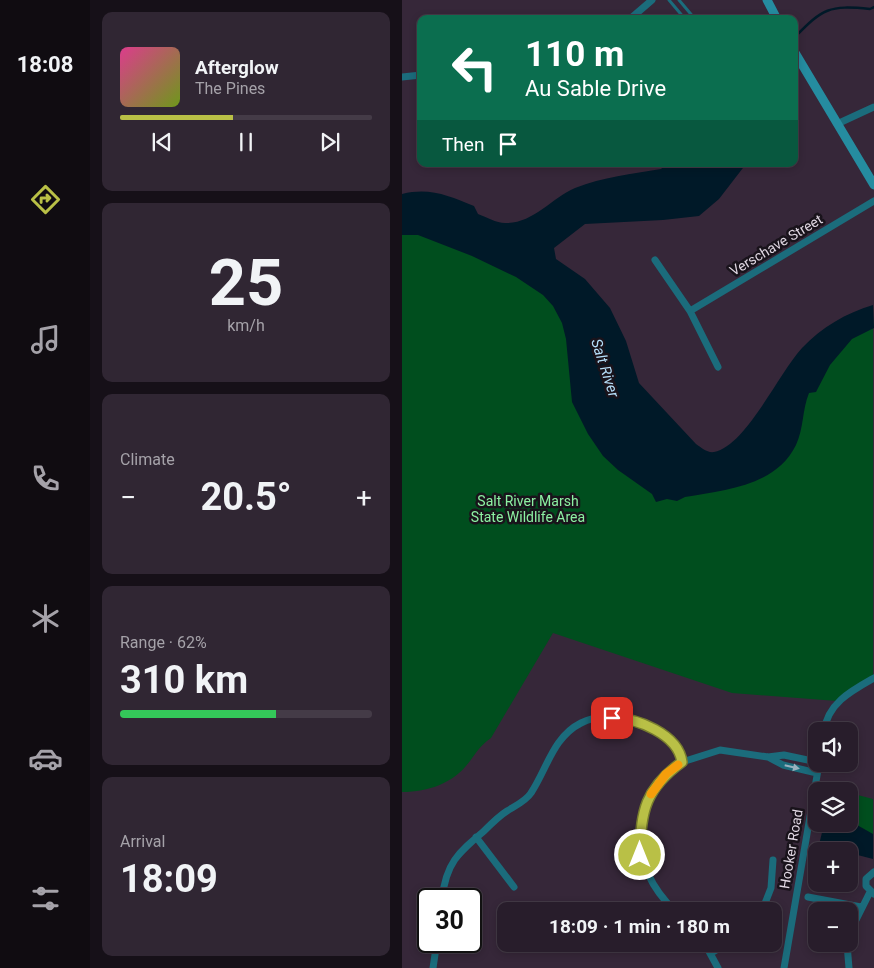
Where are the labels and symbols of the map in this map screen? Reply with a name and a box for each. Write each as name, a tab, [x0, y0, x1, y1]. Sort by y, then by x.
street label: Verschave Street	[727, 211, 826, 279]
water label: Salt River	[587, 336, 623, 401]
park label: Salt River Marsh State Wildlife Area	[471, 493, 585, 525]
pin	[591, 697, 633, 739]
one-way arrow	[784, 763, 799, 771]
street label: Hooker Road	[776, 808, 806, 890]
position arrow	[613, 828, 665, 880]
speed limit sign: 30	[417, 888, 482, 953]

